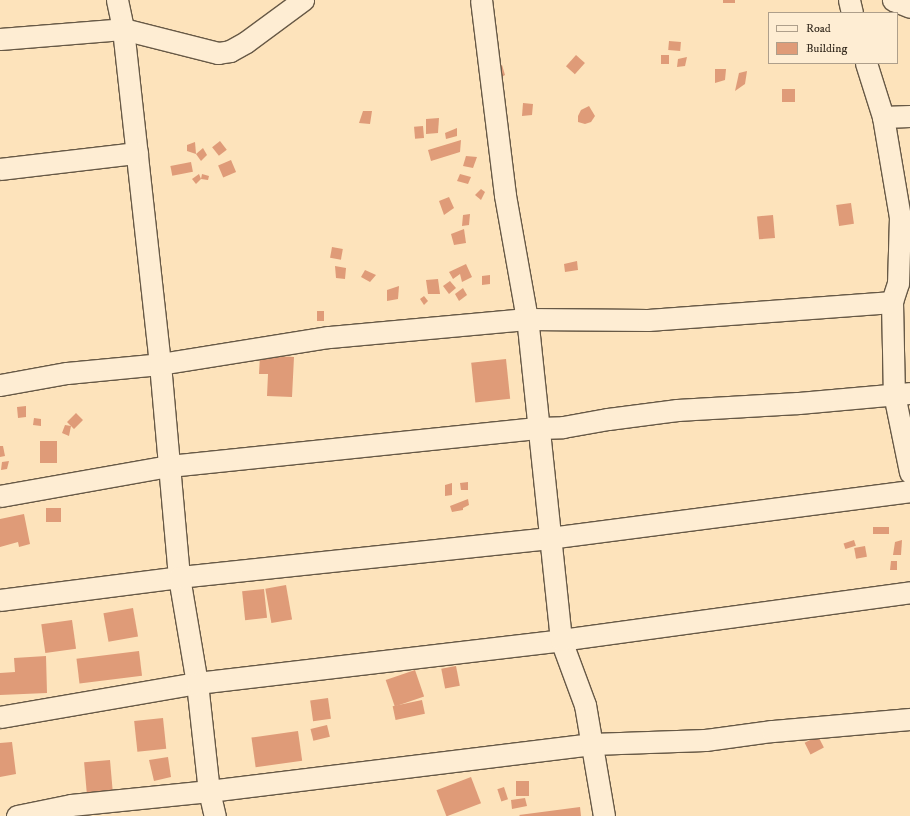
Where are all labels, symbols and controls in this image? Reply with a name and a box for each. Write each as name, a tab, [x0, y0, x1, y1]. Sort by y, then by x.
legend	[768, 12, 898, 64]
text: Road	[806, 21, 831, 36]
text: Building	[806, 41, 847, 56]

